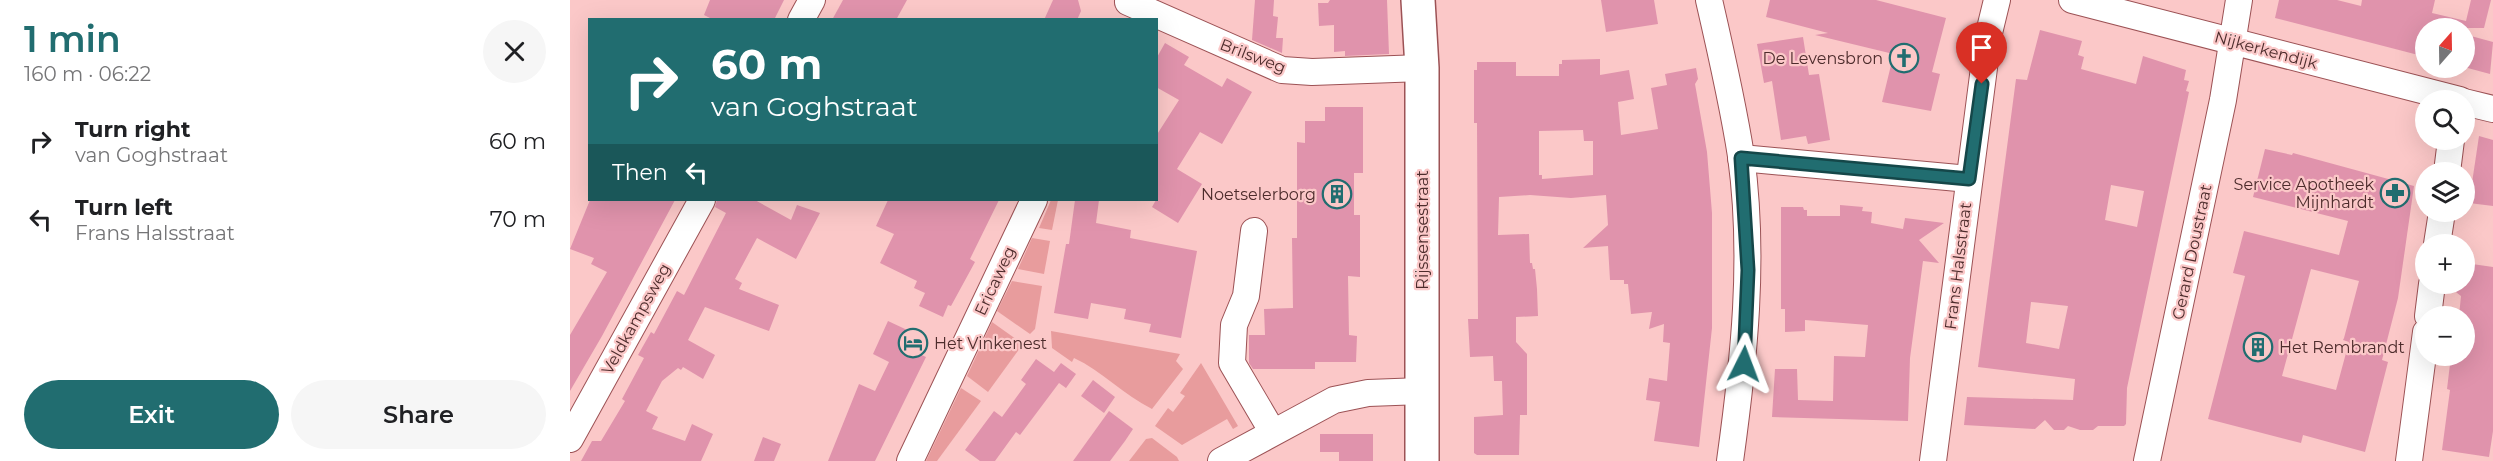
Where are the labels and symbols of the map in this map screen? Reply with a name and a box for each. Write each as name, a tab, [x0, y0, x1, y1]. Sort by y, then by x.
north arrow	[2415, 18, 2475, 78]
pin	[1956, 22, 2007, 84]
street label: Nijkerkendijk	[2212, 27, 2320, 73]
street label: Brilsweg	[1217, 35, 1289, 77]
church icon: De Levensbron	[1888, 42, 1920, 74]
place label: De Levensbron	[1762, 49, 1883, 68]
street label: Rijssensestraat	[1413, 170, 1432, 290]
place label: Service Apotheek Mijnhardt	[2234, 175, 2374, 212]
pharmacy icon: Service Apotheek Mijnhardt	[2379, 177, 2411, 209]
building icon: Noetselerborg	[1321, 178, 1353, 210]
street label: Gerard Doustraat	[2168, 182, 2216, 321]
place label: Noetselerborg	[1201, 185, 1316, 204]
street label: Frans Halsstraat	[1941, 201, 1975, 331]
street label: Ericaweg	[971, 243, 1019, 319]
street label: Veldkampsweg	[598, 260, 674, 378]
hotel icon: Het Vinkenest	[897, 327, 929, 359]
building icon: Het Rembrandt	[2242, 331, 2274, 363]
position arrow	[1712, 332, 1776, 396]
place label: Het Vinkenest	[934, 334, 1048, 353]
place label: Het Rembrandt	[2279, 338, 2405, 357]

